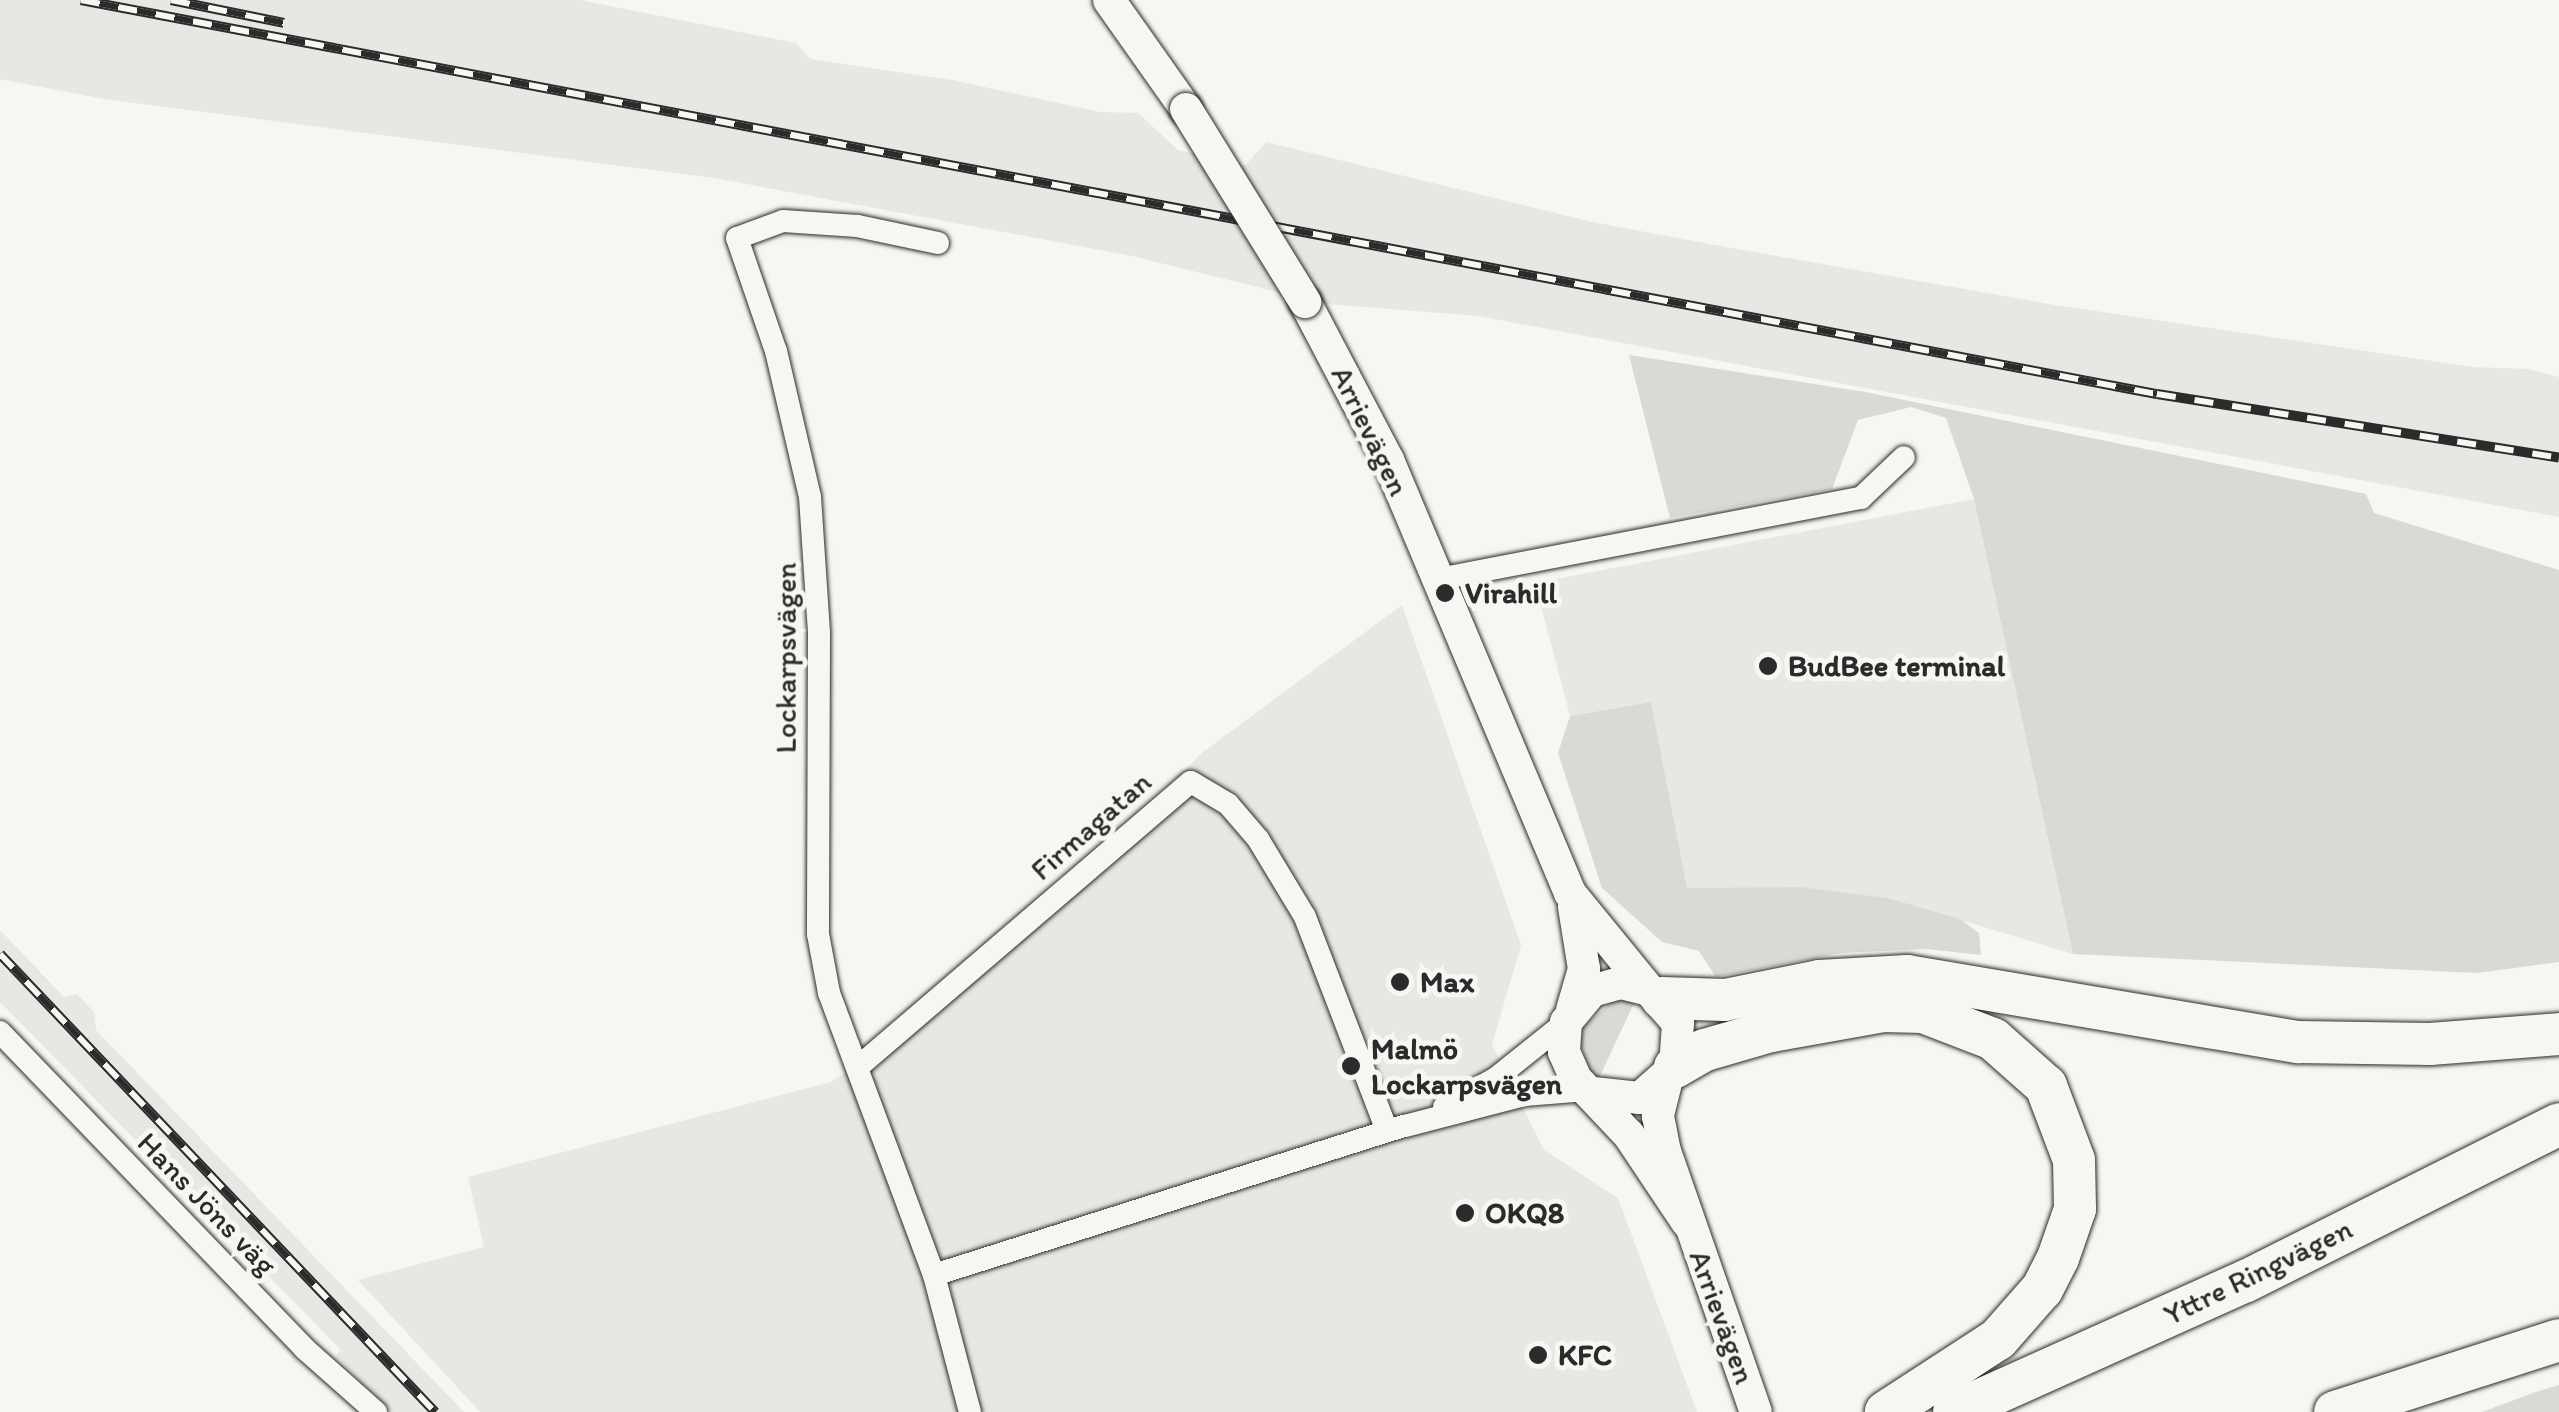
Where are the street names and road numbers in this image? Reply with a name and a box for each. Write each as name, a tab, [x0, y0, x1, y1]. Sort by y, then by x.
street label: Arrievägen	[1323, 360, 1417, 502]
street label: Lockarpsvägen	[768, 563, 804, 753]
street label: Firmagatan	[1023, 764, 1159, 888]
street label: Hans Jöns väg	[130, 1125, 284, 1283]
street label: Yttre Ringvägen	[2158, 1211, 2358, 1333]
street label: Arrievägen	[1681, 1245, 1763, 1389]

